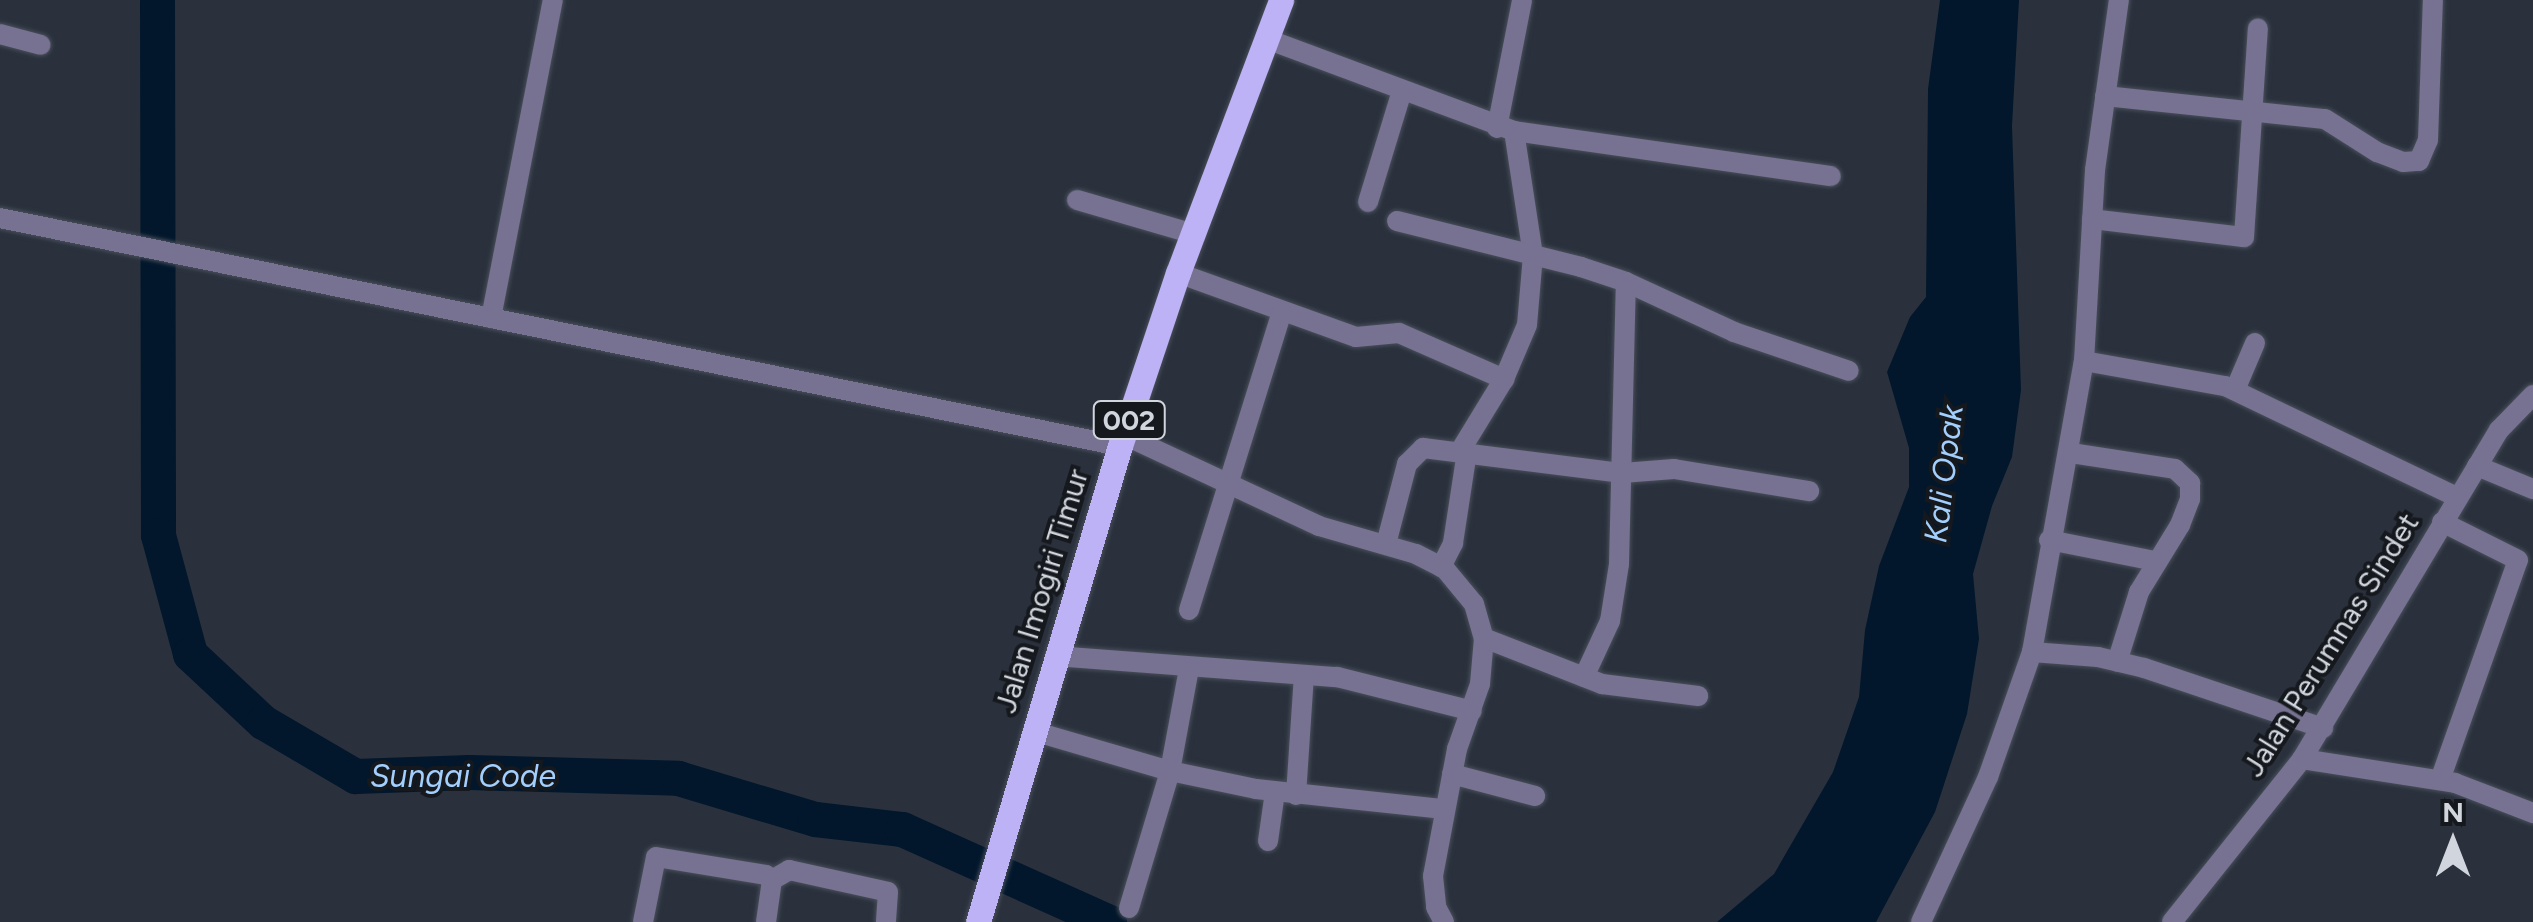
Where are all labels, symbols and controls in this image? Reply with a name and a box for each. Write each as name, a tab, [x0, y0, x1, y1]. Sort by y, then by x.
road number: 002	[1092, 397, 1166, 443]
water label: Kali Opak	[1916, 403, 1972, 545]
street label: Jalan Imogiri Timur	[988, 465, 1096, 717]
street label: Jalan Perumnas Sindet	[2235, 507, 2427, 783]
water label: Sungai Code	[370, 757, 556, 795]
north arrow	[2403, 792, 2503, 892]
text: N	[2442, 795, 2464, 829]

